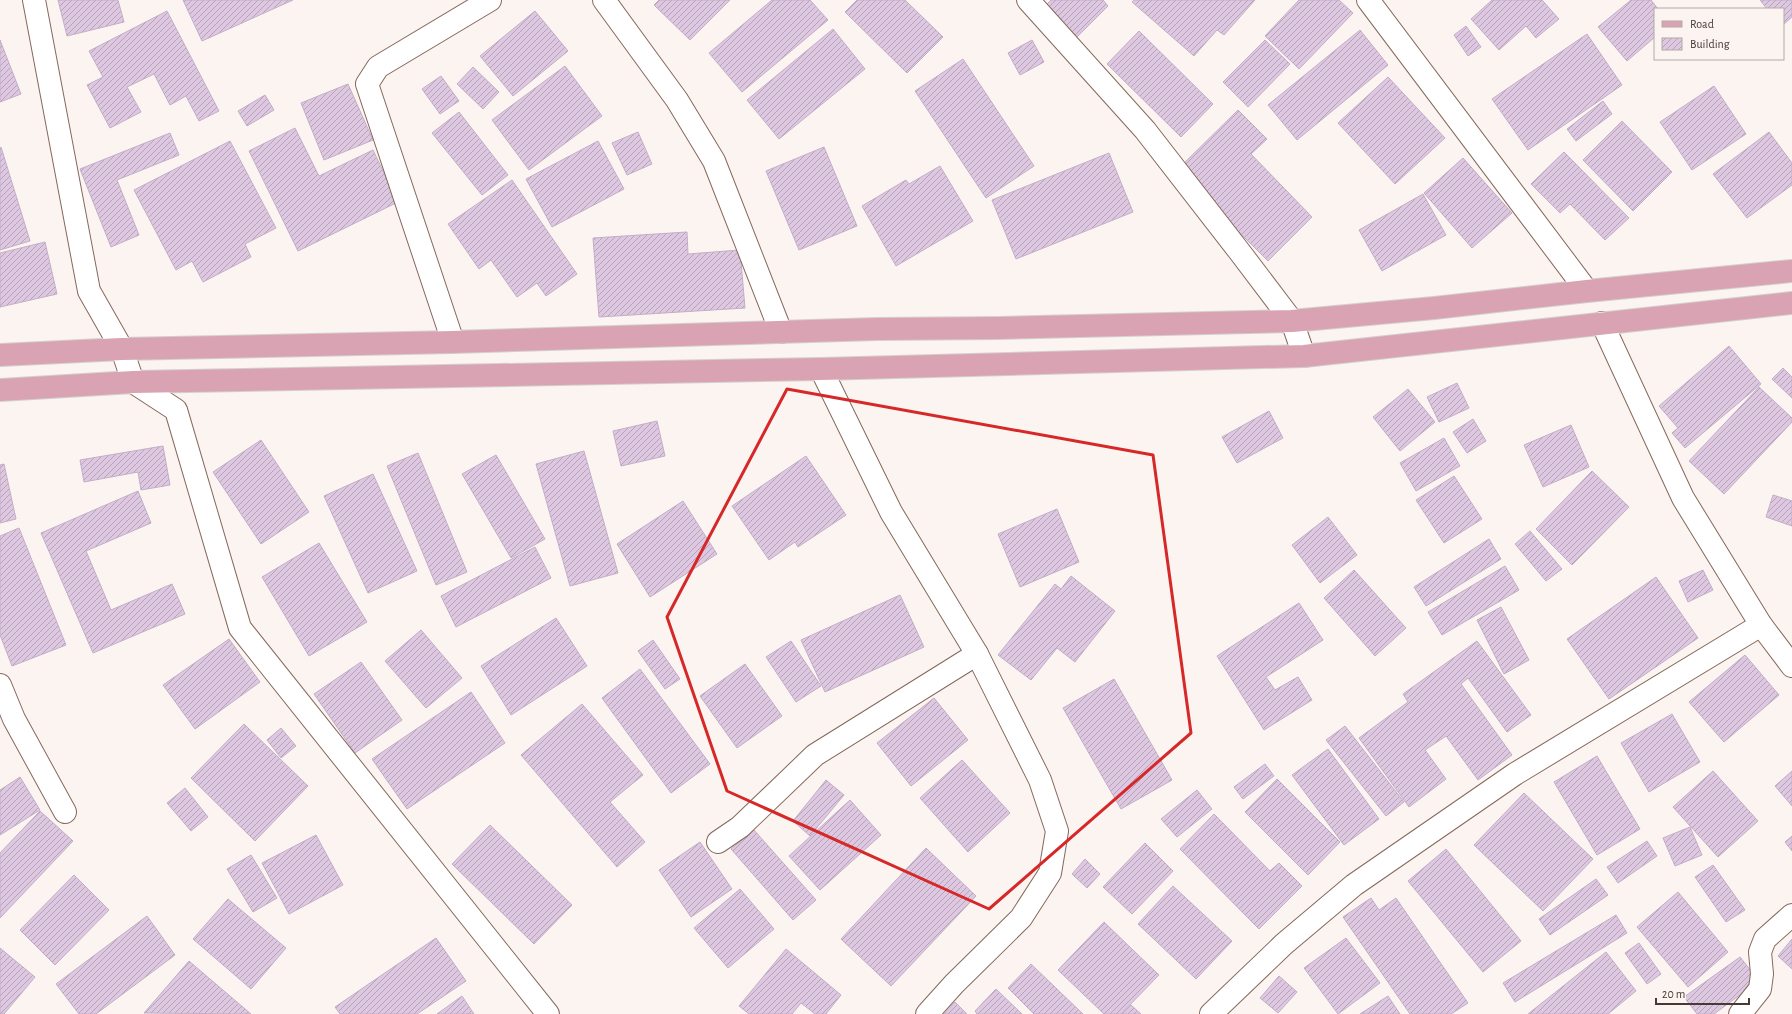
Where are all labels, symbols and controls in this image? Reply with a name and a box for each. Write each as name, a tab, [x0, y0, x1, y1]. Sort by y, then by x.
legend	[1654, 8, 1784, 60]
text: Road	[1690, 18, 1714, 30]
text: Building	[1690, 38, 1730, 50]
scale bar	[1656, 980, 1749, 1006]
text: 20 m	[1662, 988, 1685, 1000]

